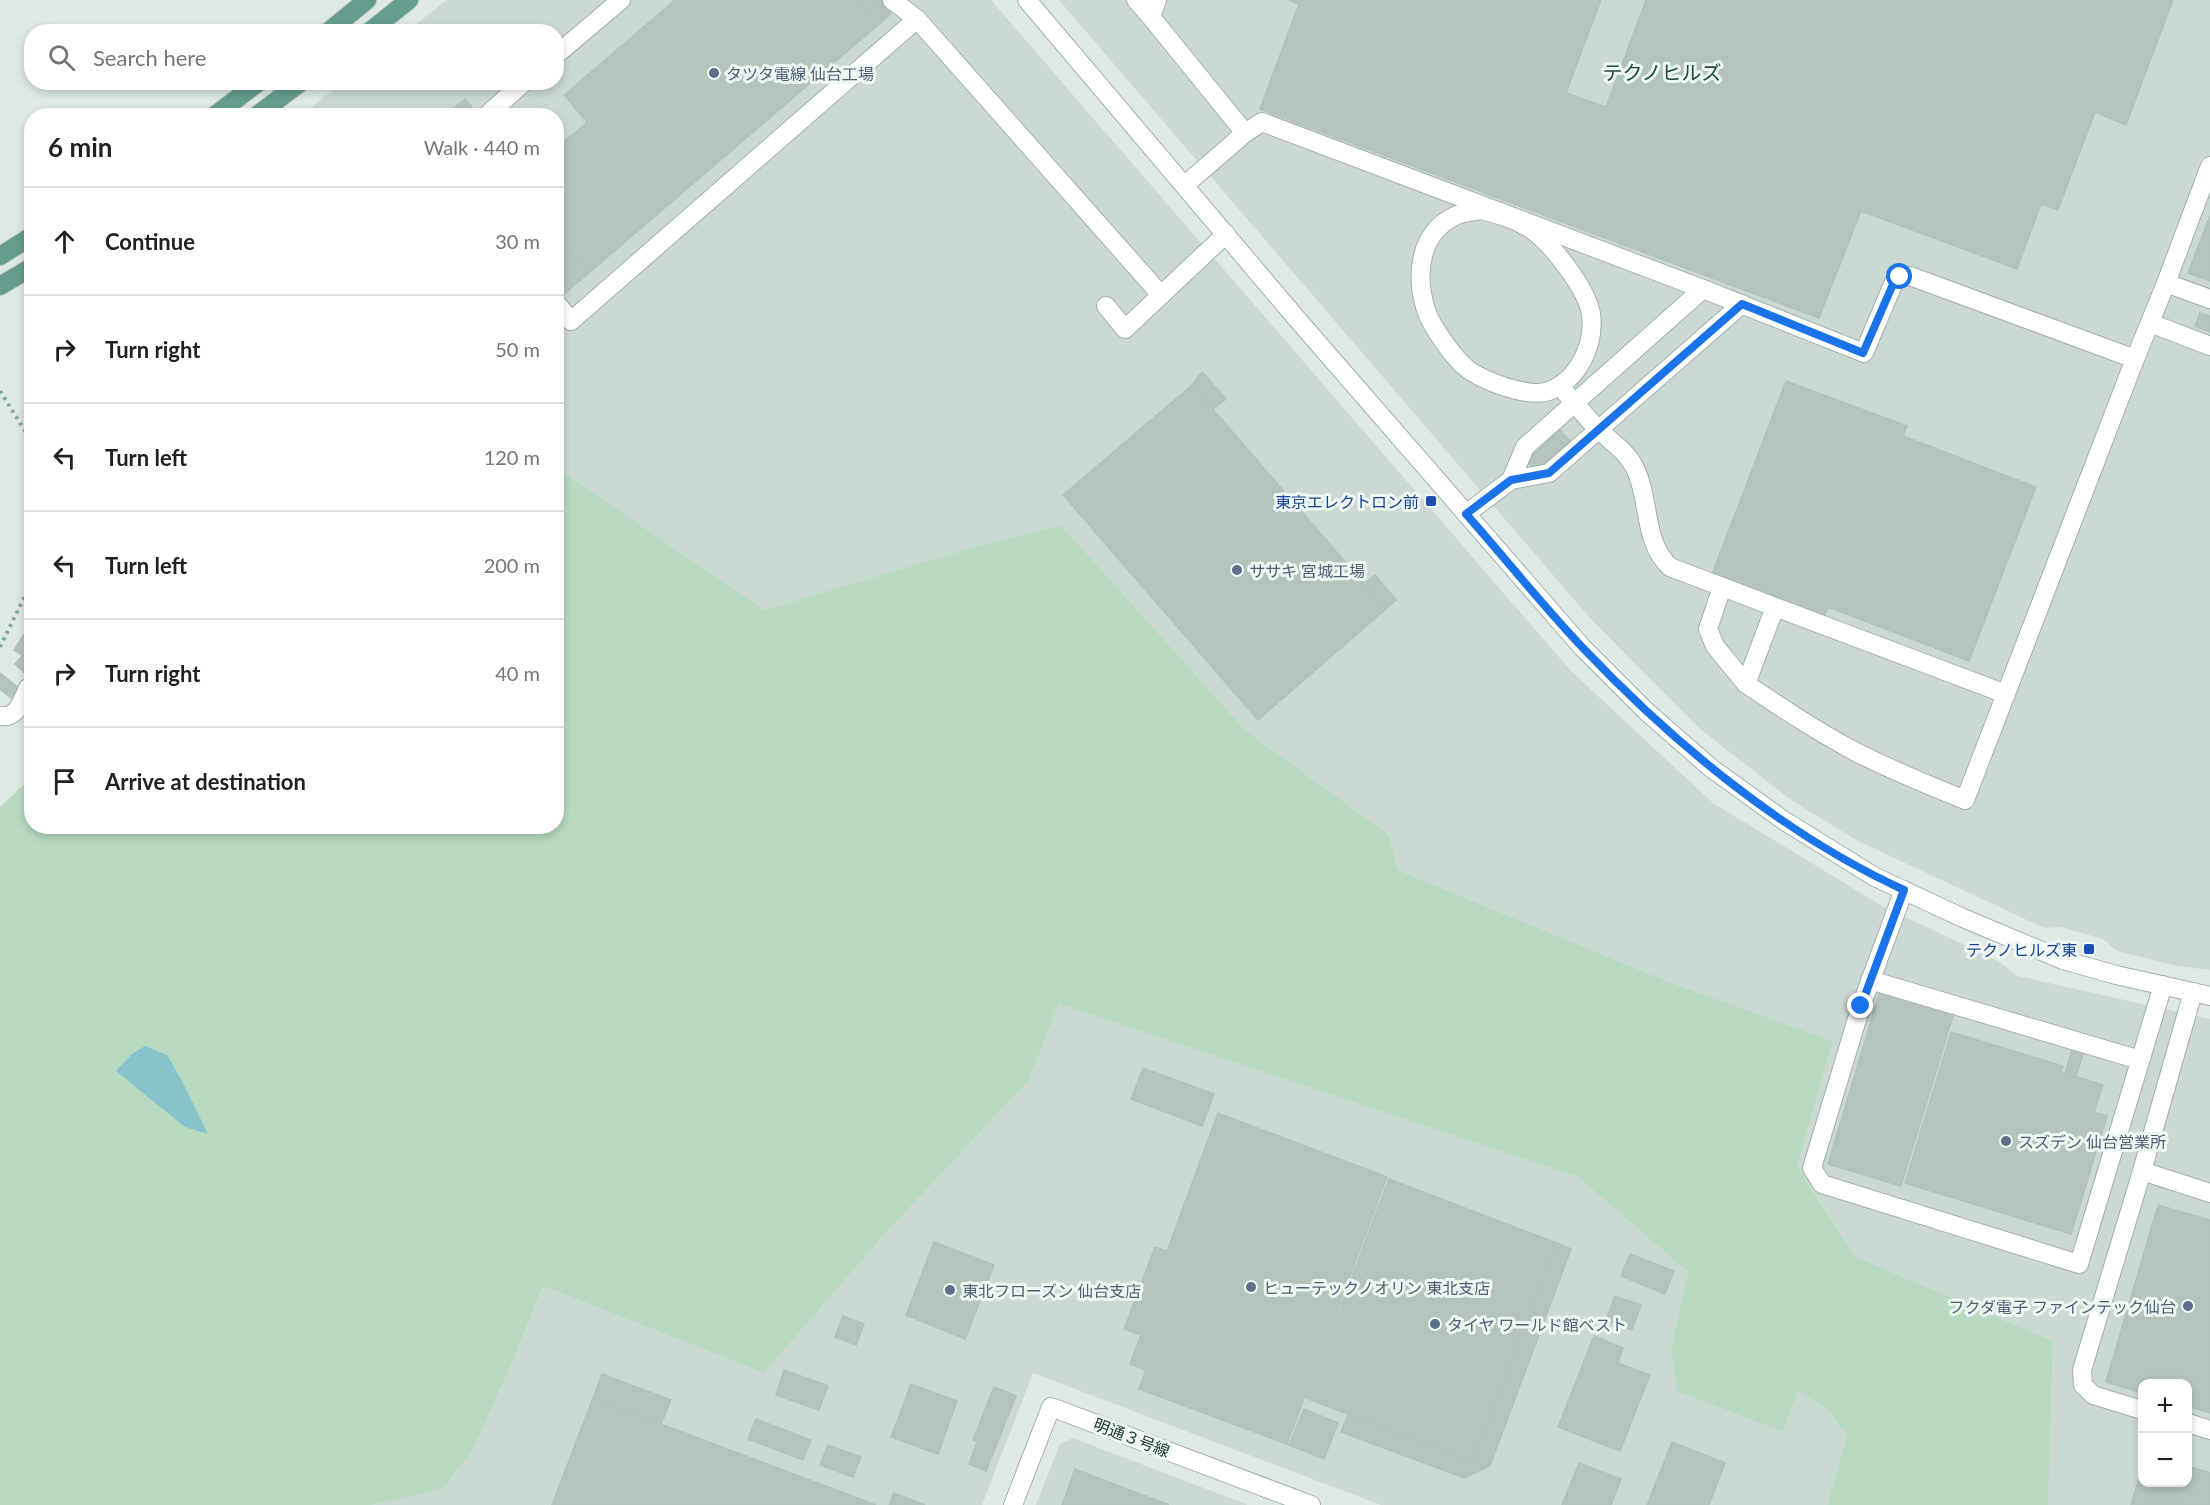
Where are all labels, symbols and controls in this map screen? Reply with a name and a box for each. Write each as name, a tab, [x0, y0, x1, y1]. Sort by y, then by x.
search box	[24, 24, 564, 90]
icon: search	[45, 41, 78, 74]
text: Search here	[93, 44, 206, 71]
district label: テクノヒルズ	[1603, 60, 1721, 84]
place label: タツタ電線 仙台工場	[726, 64, 874, 83]
marker: タツタ電線 仙台工場	[707, 66, 721, 80]
text: 6 min	[48, 131, 112, 163]
text: Walk · 440 m	[424, 135, 540, 159]
icon: ahead	[48, 225, 81, 258]
text: Continue	[105, 228, 195, 255]
text: 30 m	[495, 229, 540, 253]
route start	[1886, 263, 1912, 289]
icon: right	[48, 333, 81, 366]
text: Turn right	[105, 336, 200, 363]
text: 50 m	[495, 337, 540, 361]
icon: left	[48, 441, 81, 474]
text: Turn left	[105, 444, 187, 471]
text: 120 m	[484, 445, 540, 469]
place label: 東京エレクトロン前	[1275, 492, 1419, 511]
marker: 東京エレクトロン前	[1424, 494, 1438, 508]
icon: left	[48, 549, 81, 582]
text: Turn left	[105, 552, 187, 579]
text: 200 m	[484, 553, 540, 577]
place label: ササキ 宮城工場	[1249, 561, 1365, 580]
marker: ササキ 宮城工場	[1230, 563, 1244, 577]
icon: right	[48, 657, 81, 690]
text: Turn right	[105, 660, 200, 687]
text: 40 m	[495, 661, 540, 685]
icon: arrive	[48, 765, 81, 798]
text: Arrive at destination	[105, 768, 306, 795]
place label: テクノヒルズ東	[1966, 940, 2077, 959]
marker: テクノヒルズ東	[2082, 942, 2096, 956]
route end	[1847, 992, 1873, 1018]
place label: スズデン 仙台営業所	[2018, 1132, 2166, 1151]
marker: スズデン 仙台営業所	[1999, 1134, 2013, 1148]
place label: ヒューテックノオリン 東北支店	[1263, 1278, 1490, 1297]
marker: ヒューテックノオリン 東北支店	[1244, 1280, 1258, 1294]
place label: 東北フローズン 仙台支店	[962, 1281, 1141, 1300]
marker: 東北フローズン 仙台支店	[943, 1283, 957, 1297]
place label: フクダ電子 ファインテック仙台	[1949, 1297, 2176, 1316]
marker: フクダ電子 ファインテック仙台	[2181, 1299, 2195, 1313]
place label: タイヤ ワールド館ベスト	[1447, 1315, 1627, 1334]
marker: タイヤ ワールド館ベスト	[1428, 1317, 1442, 1331]
map controls	[2138, 1379, 2192, 1487]
button: +	[2138, 1379, 2192, 1433]
street label: 明通３号線	[1091, 1414, 1173, 1460]
button: −	[2138, 1433, 2192, 1487]

